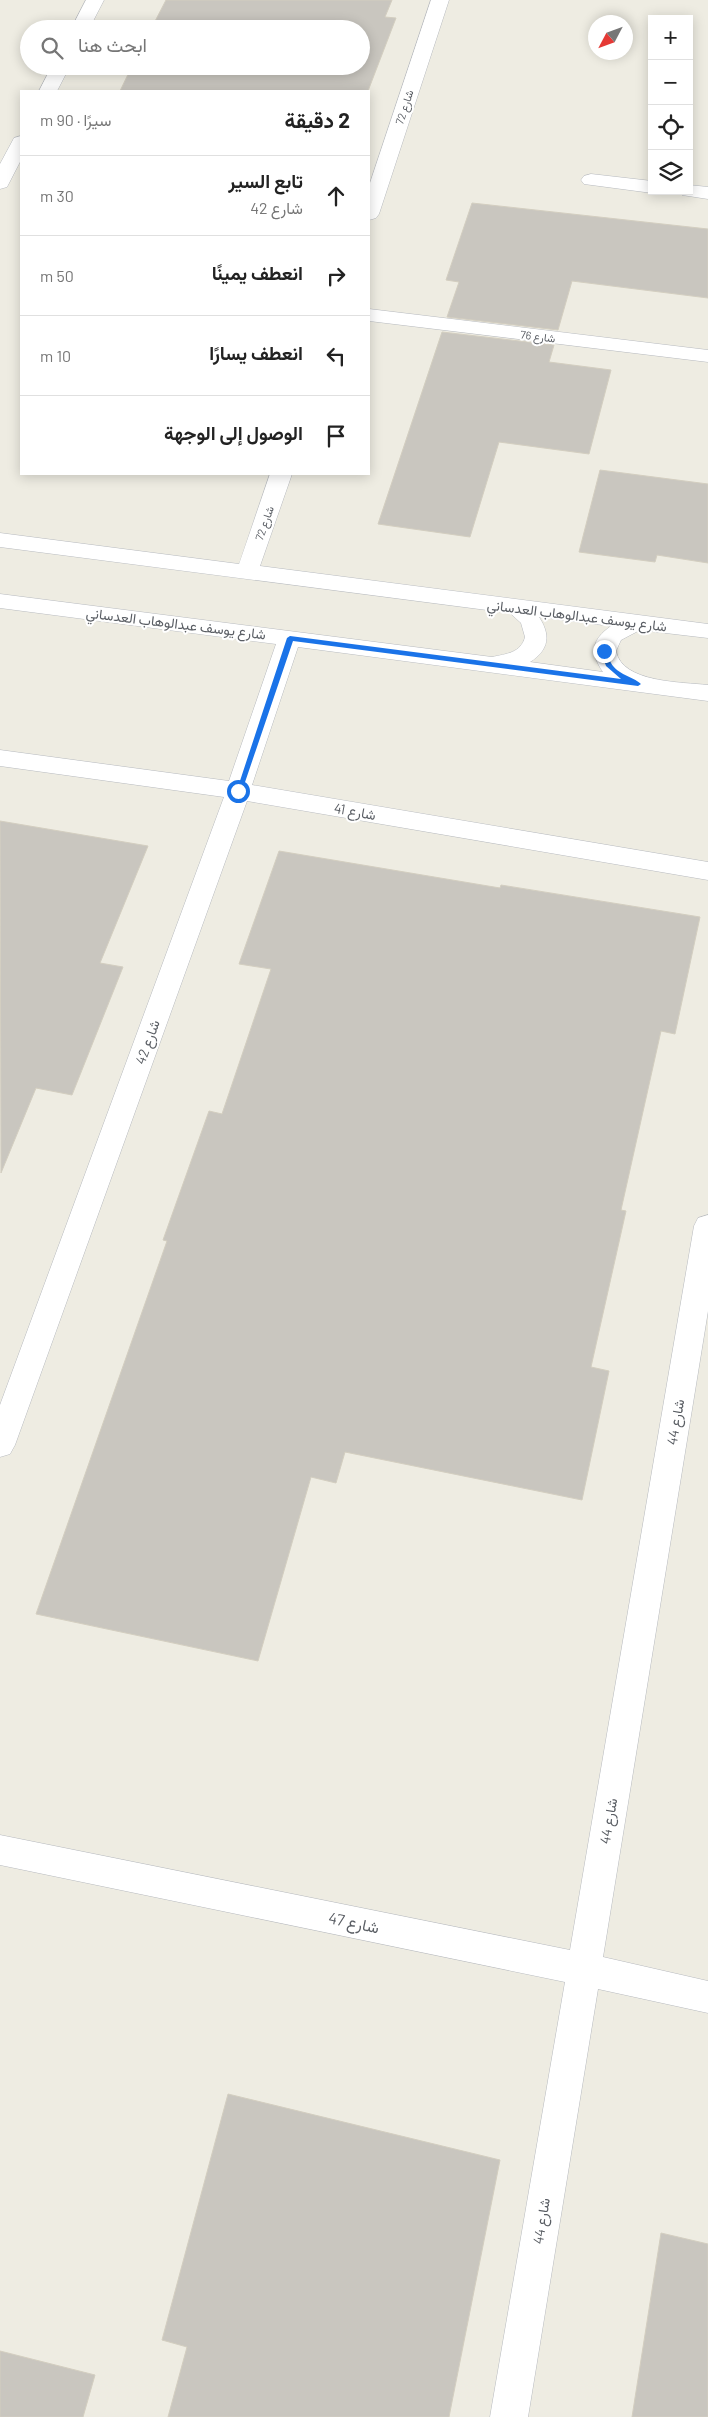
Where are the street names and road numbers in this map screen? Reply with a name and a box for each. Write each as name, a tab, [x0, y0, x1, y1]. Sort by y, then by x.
street label: شارع 72	[392, 88, 418, 126]
street label: شارع 76	[519, 327, 557, 347]
street label: شارع 72	[252, 504, 278, 543]
street label: شارع يوسف عبدالوهاب العدساني	[486, 596, 668, 638]
street label: شارع يوسف عبدالوهاب العدساني	[85, 604, 267, 646]
street label: شارع 41	[332, 799, 377, 826]
street label: شارع 42	[131, 1017, 166, 1068]
street label: شارع 44	[663, 1398, 690, 1447]
street label: شارع 44	[596, 1797, 623, 1846]
street label: شارع 47	[326, 1907, 381, 1940]
street label: شارع 44	[529, 2197, 556, 2246]

